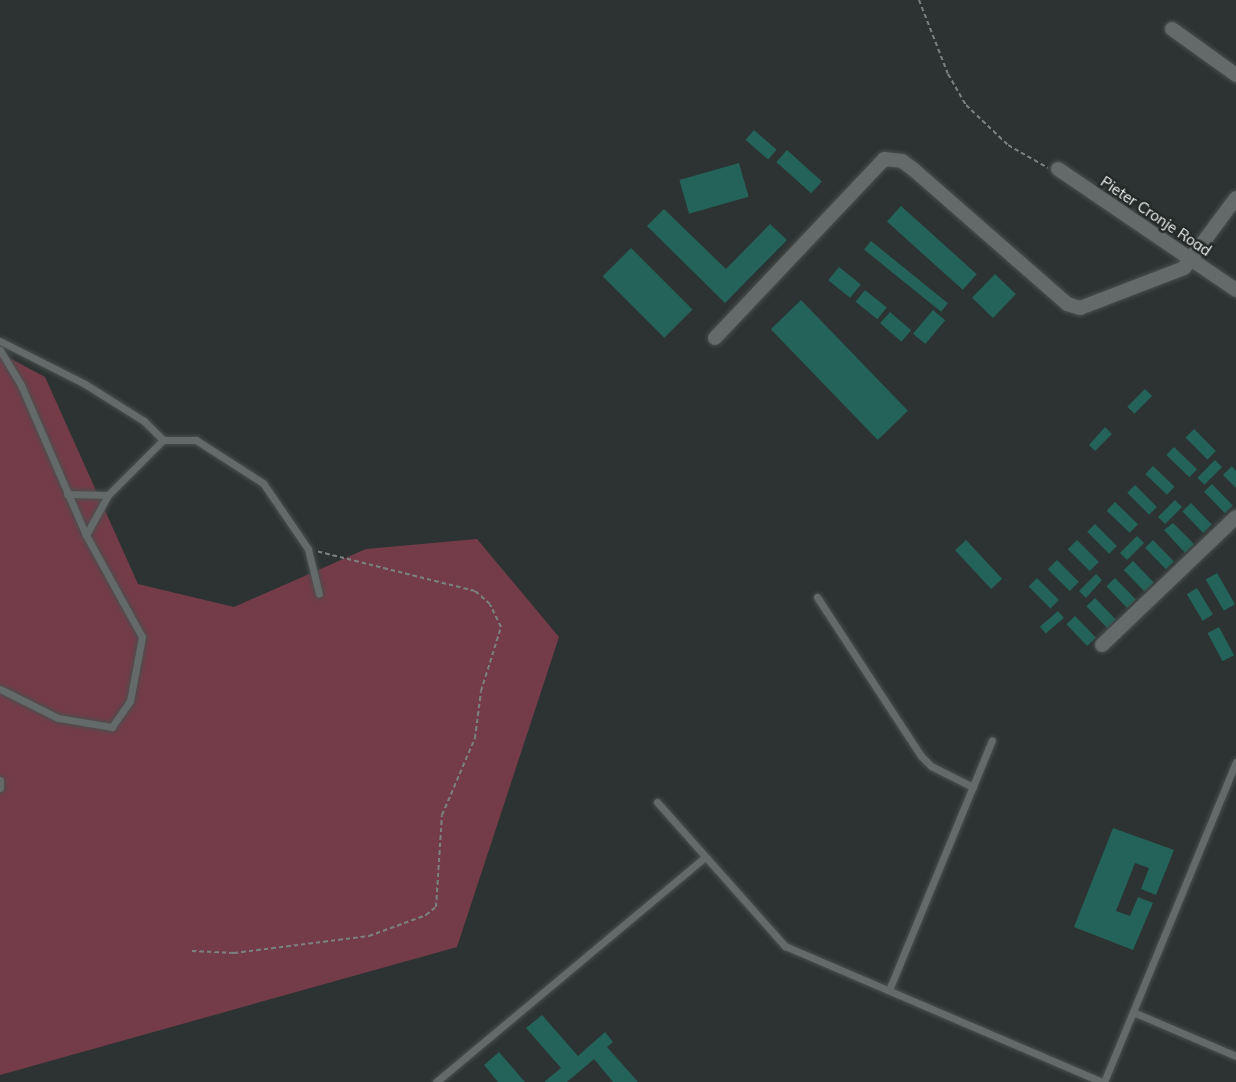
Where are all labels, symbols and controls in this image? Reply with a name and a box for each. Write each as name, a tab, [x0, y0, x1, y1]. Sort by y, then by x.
street label: Pieter Cronje Road	[1097, 172, 1215, 260]

